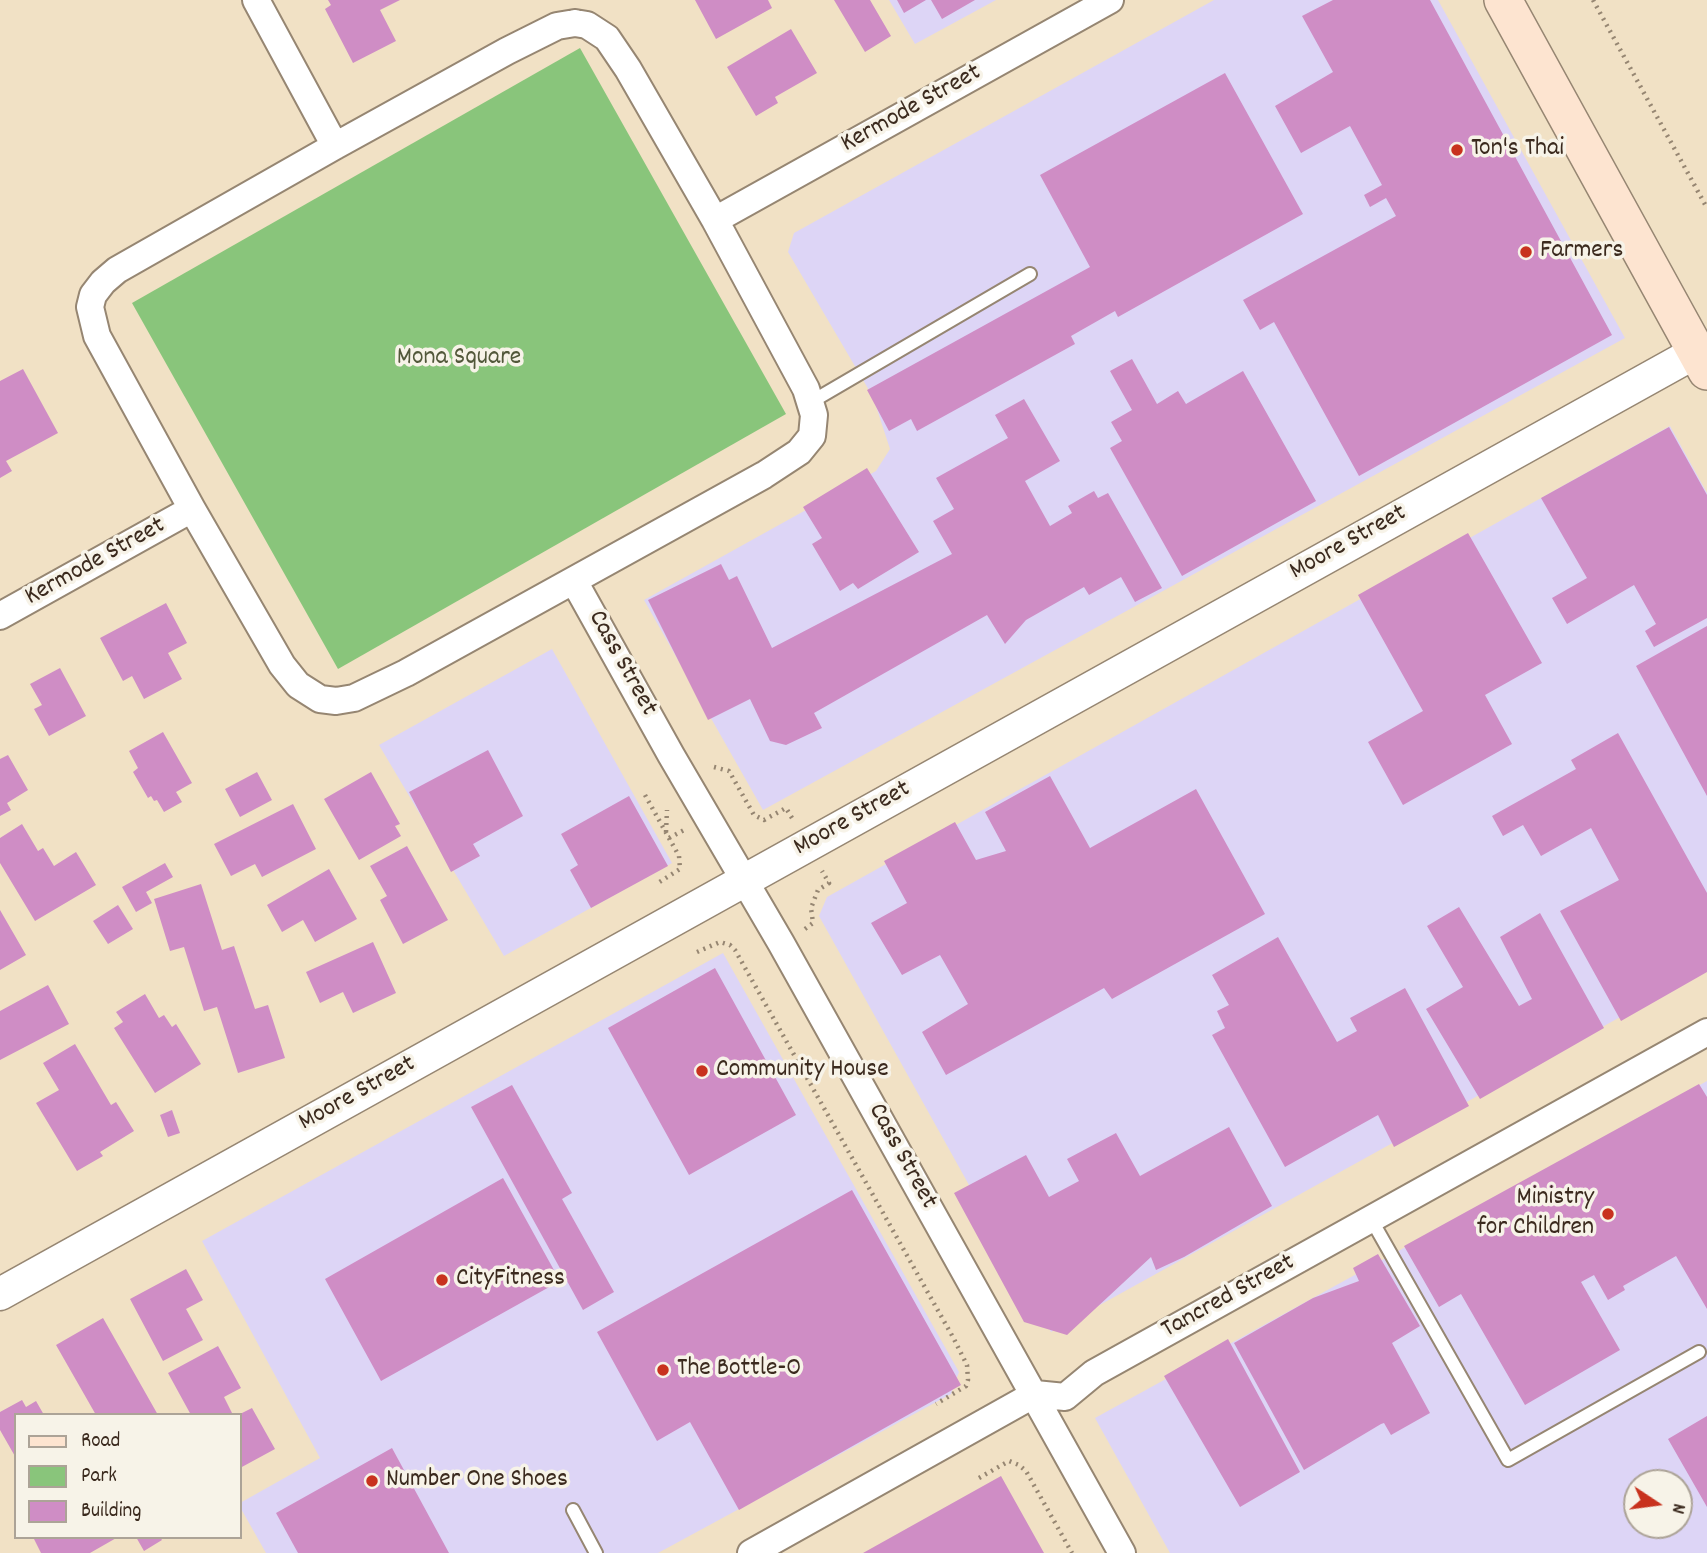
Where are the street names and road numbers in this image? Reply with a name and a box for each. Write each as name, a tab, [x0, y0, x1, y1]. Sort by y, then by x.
street label: Kermode Street	[837, 59, 987, 161]
street label: Moore Street	[1285, 499, 1413, 589]
street label: Kermode Street	[21, 512, 171, 614]
street label: Cass Street	[579, 606, 663, 722]
street label: Moore Street	[789, 775, 917, 865]
street label: Moore Street	[294, 1050, 422, 1140]
street label: Cass Street	[859, 1099, 943, 1215]
street label: Tancred Street	[1157, 1249, 1301, 1347]

